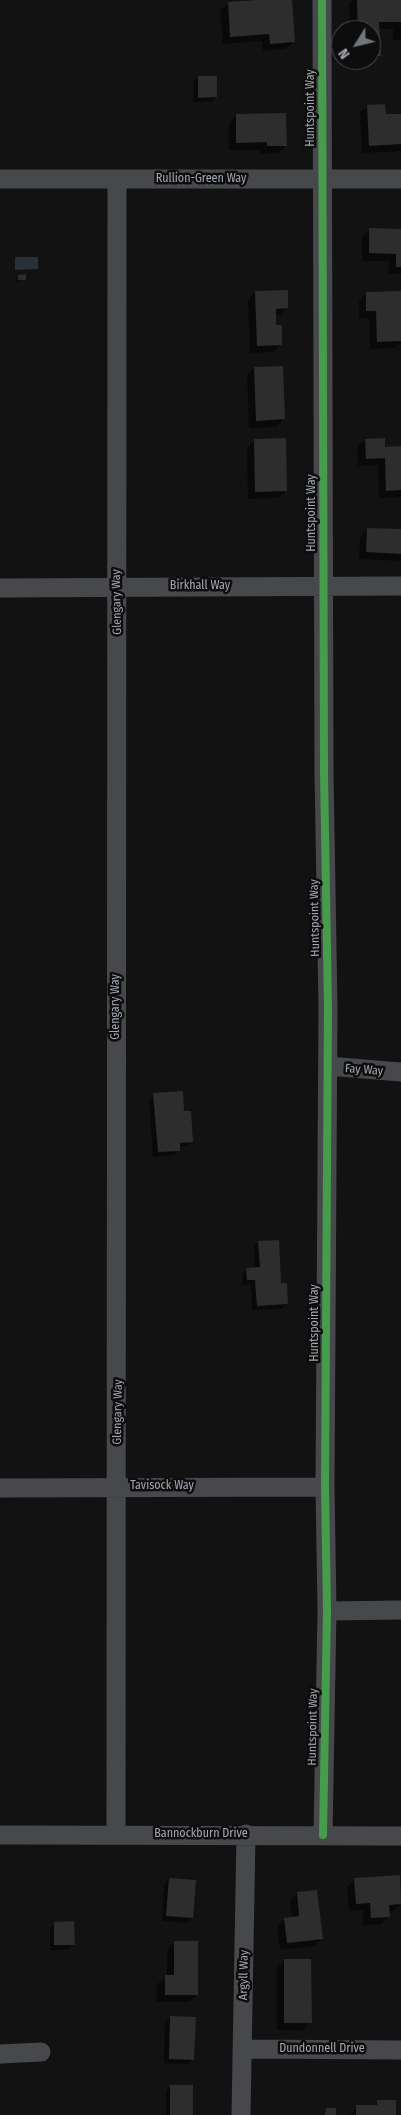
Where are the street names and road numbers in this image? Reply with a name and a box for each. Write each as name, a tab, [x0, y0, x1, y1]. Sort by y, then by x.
street label: Huntspoint Way	[304, 69, 318, 147]
street label: Rullion-Green Way	[156, 172, 246, 186]
street label: Huntspoint Way	[305, 474, 319, 552]
street label: Glengary Way	[109, 569, 125, 635]
street label: Birkhall Way	[170, 579, 230, 593]
street label: Huntspoint Way	[307, 879, 323, 957]
street label: Glengary Way	[109, 974, 123, 1040]
street label: Fay Way	[345, 1061, 383, 1079]
street label: Huntspoint Way	[308, 1284, 322, 1362]
street label: Glengary Way	[110, 1379, 126, 1445]
street label: Tavisock Way	[130, 1479, 194, 1493]
street label: Huntspoint Way	[305, 1688, 321, 1766]
street label: Bannockburn Drive	[154, 1827, 248, 1841]
street label: Argyll Way	[236, 1950, 252, 2000]
street label: Dundonnell Drive	[279, 2042, 365, 2056]

